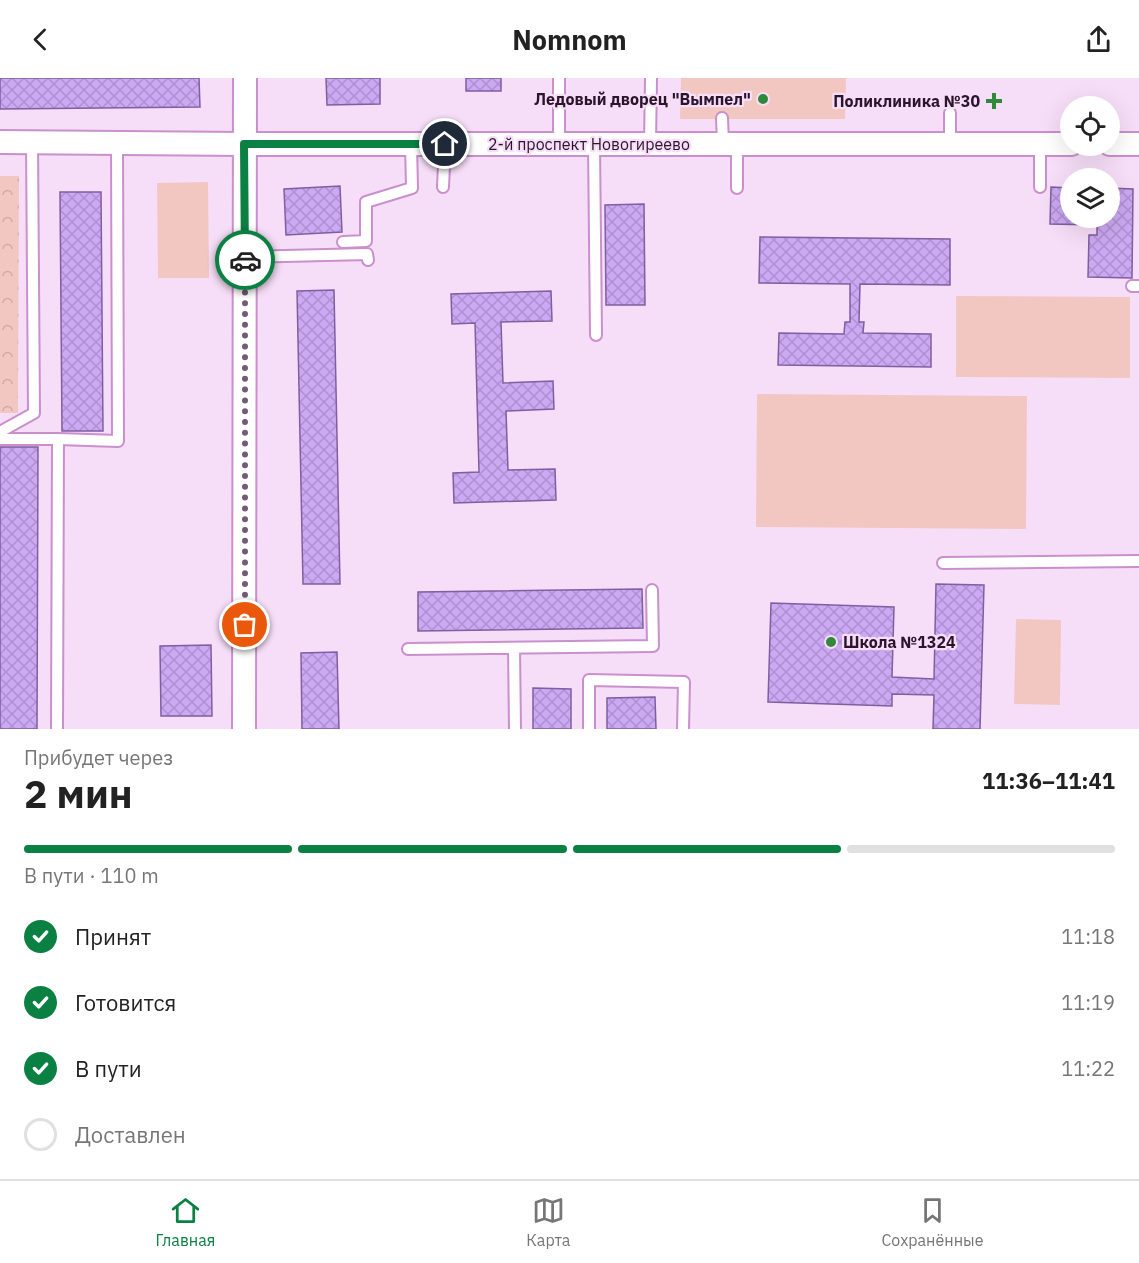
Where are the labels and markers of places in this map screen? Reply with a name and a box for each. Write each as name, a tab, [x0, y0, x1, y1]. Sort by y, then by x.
place label: Ледовый дворец "Вымпел"	[534, 89, 751, 109]
place label: Поликлиника №30	[833, 91, 980, 111]
marker: Ледовый дворец "Вымпел"	[756, 92, 770, 106]
marker: Поликлиника №30	[985, 92, 1003, 110]
pin	[419, 118, 470, 169]
pin	[219, 599, 270, 650]
place label: Школа №1324	[843, 632, 956, 652]
marker: Школа №1324	[824, 635, 838, 649]

